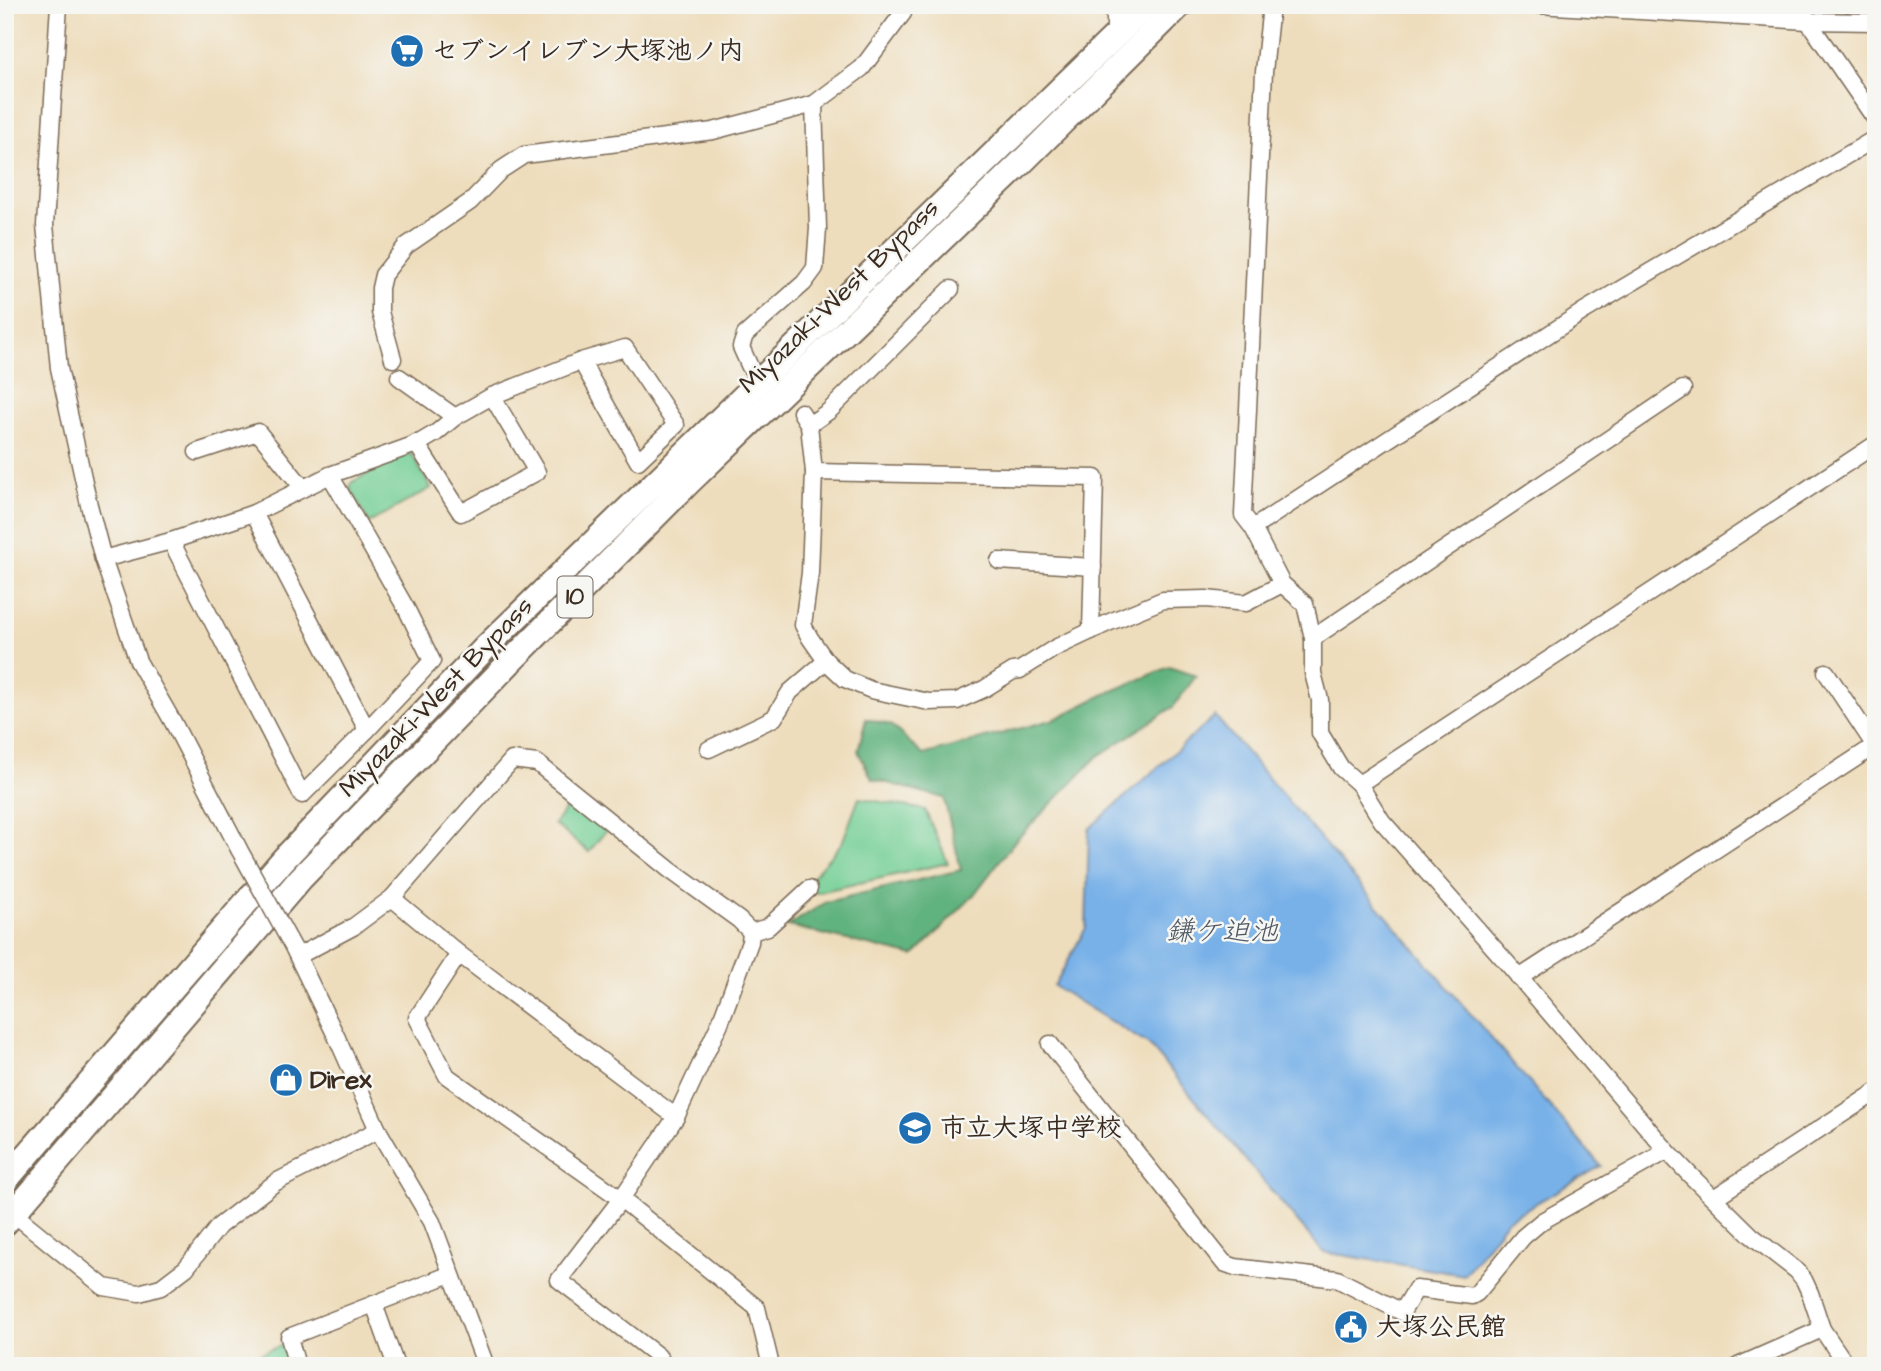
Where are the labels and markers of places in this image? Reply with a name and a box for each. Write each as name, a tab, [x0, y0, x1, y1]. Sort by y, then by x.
supermarket icon: セブンイレブン大塚池ノ内	[388, 32, 426, 70]
place label: セブンイレブン大塚池ノ内	[432, 33, 744, 69]
shop icon: Direx	[267, 1061, 305, 1099]
place label: Direx	[310, 1062, 372, 1098]
school or university icon: 市立大塚中学校	[896, 1109, 934, 1147]
place label: 市立大塚中学校	[940, 1110, 1122, 1146]
public building icon: 大塚公民館	[1332, 1308, 1370, 1346]
place label: 大塚公民館	[1376, 1309, 1506, 1345]

